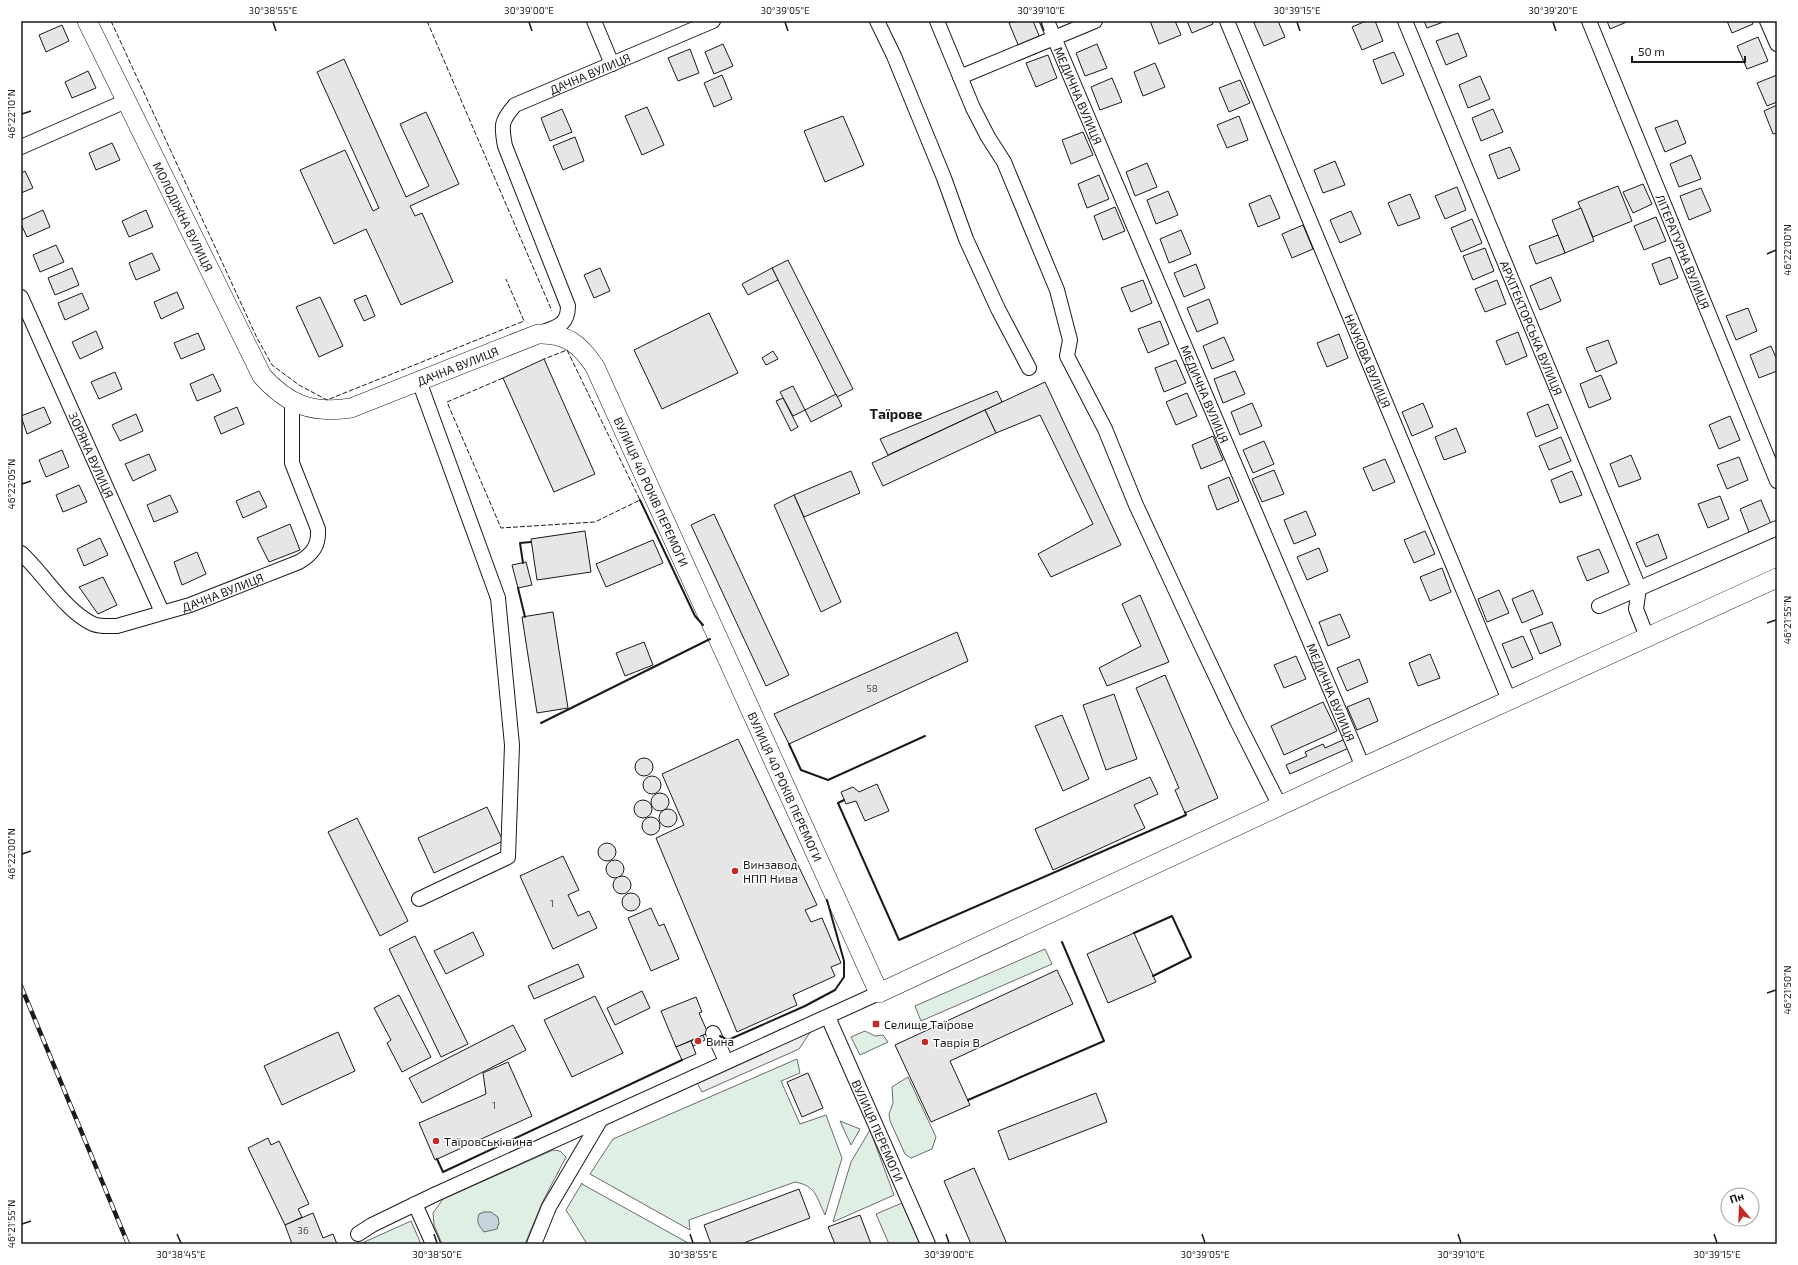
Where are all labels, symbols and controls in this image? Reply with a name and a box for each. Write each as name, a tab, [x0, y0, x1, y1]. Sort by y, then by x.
text: 30°38'55"E	[249, 4, 298, 16]
text: 30°39'00"E	[504, 4, 554, 16]
text: 30°39'05"E	[760, 4, 810, 16]
text: 30°39'10"E	[1017, 4, 1065, 16]
text: 30°39'15"E	[1273, 4, 1321, 16]
text: 30°39'20"E	[1528, 4, 1578, 16]
scale bar	[1632, 38, 1745, 64]
street label: МЕДИЧНА ВУЛИЦЯ	[1052, 44, 1106, 147]
text: 50 m	[1638, 44, 1665, 58]
street label: ДАЧНА ВУЛИЦЯ	[547, 50, 632, 97]
text: 46°22'10"N	[5, 89, 17, 139]
street label: МОЛОДІЖНА ВУЛИЦЯ	[151, 160, 216, 273]
street label: ЛІТЕРАТУРНА ВУЛИЦЯ	[1653, 192, 1713, 311]
text: 46°22'00"N	[1781, 224, 1793, 276]
street label: АРХІТЕКТОРСЬКА ВУЛИЦЯ	[1498, 258, 1566, 397]
street label: НАУКОВА ВУЛИЦЯ	[1342, 312, 1394, 410]
street label: ДАЧНА ВУЛИЦЯ	[415, 343, 500, 388]
street label: МЕДИЧНА ВУЛИЦЯ	[1178, 343, 1232, 445]
district label: Таїрове	[869, 405, 923, 422]
street label: ЗОРЯНА ВУЛИЦЯ	[66, 410, 117, 500]
street label: ВУЛИЦЯ 40 РОКІВ ПЕРЕМОГИ	[612, 415, 692, 569]
text: 46°22'05"N	[5, 459, 17, 509]
street label: ДАЧНА ВУЛИЦЯ	[180, 570, 265, 614]
text: 46°21'55"N	[1781, 596, 1793, 644]
street label: МЕДИЧНА ВУЛИЦЯ	[1304, 641, 1358, 743]
house number: 58	[866, 682, 878, 694]
street label: ВУЛИЦЯ 40 РОКІВ ПЕРЕМОГИ	[745, 710, 825, 864]
text: 46°22'00"N	[5, 828, 17, 880]
place label: Винзавод НПП Нива	[743, 857, 798, 885]
marker: Винзавод НПП Нива	[730, 866, 740, 876]
house number: 1	[550, 897, 554, 909]
text: 46°21'50"N	[1781, 965, 1793, 1015]
place label: Селище Таїрове	[884, 1017, 974, 1031]
marker: Селище Таїрове	[871, 1019, 881, 1029]
place label: Вина	[706, 1034, 734, 1048]
place label: Таврія В	[933, 1035, 980, 1049]
marker: Вина	[693, 1036, 703, 1046]
marker: Таврія В	[920, 1037, 930, 1047]
street label: ВУЛИЦЯ ПЕРЕМОГИ	[849, 1077, 907, 1184]
house number: 1	[492, 1099, 496, 1111]
place label: Таїровські вина	[444, 1134, 533, 1148]
marker: Таїровські вина	[431, 1136, 441, 1146]
north arrow	[1720, 1187, 1760, 1227]
text: Пн	[1728, 1189, 1745, 1206]
text: 46°21'55"N	[5, 1200, 17, 1248]
house number: 36	[297, 1224, 309, 1236]
text: 30°38'45"E	[156, 1248, 206, 1260]
text: 30°38'50"E	[412, 1248, 462, 1260]
text: 30°38'55"E	[669, 1248, 718, 1260]
text: 30°39'00"E	[924, 1248, 974, 1260]
text: 30°39'05"E	[1180, 1248, 1230, 1260]
text: 30°39'10"E	[1437, 1248, 1485, 1260]
text: 30°39'15"E	[1693, 1248, 1741, 1260]

